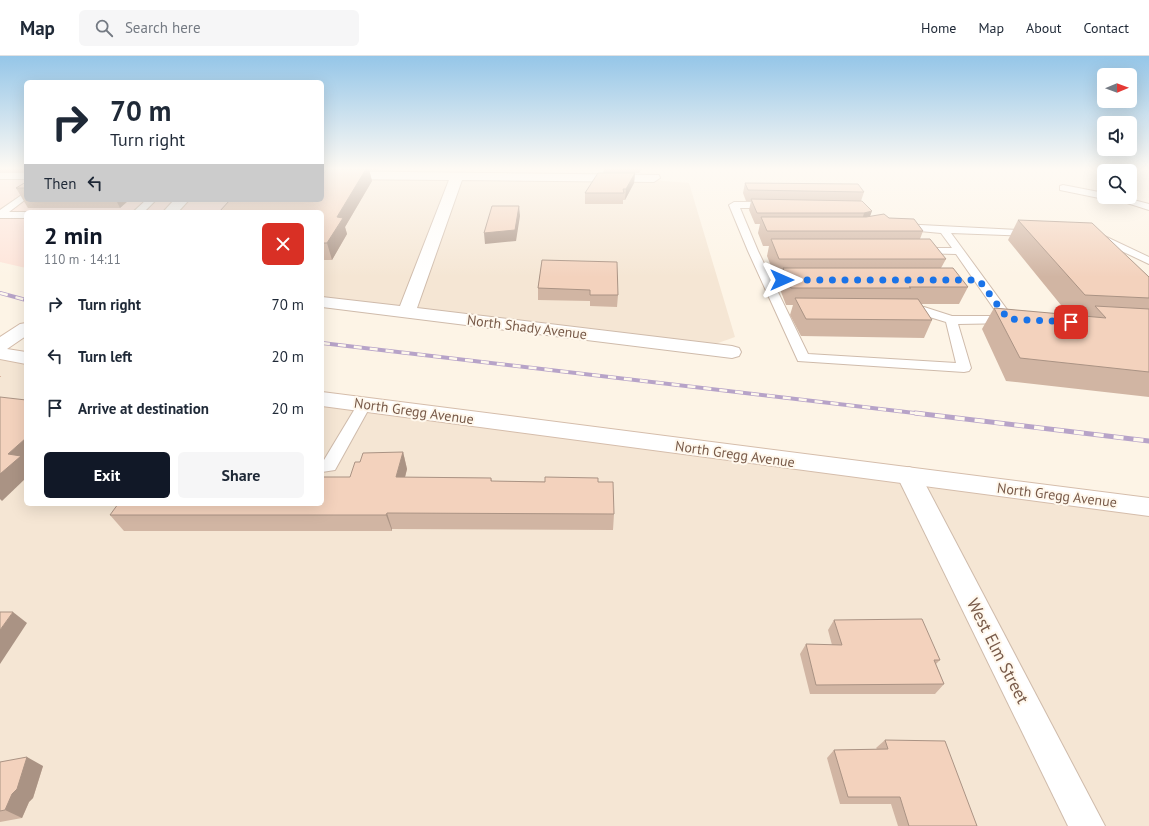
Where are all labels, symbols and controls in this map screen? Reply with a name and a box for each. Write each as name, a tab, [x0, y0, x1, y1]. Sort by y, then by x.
search box	[79, 10, 359, 46]
text: Map	[20, 16, 55, 40]
icon: search	[93, 17, 115, 39]
text: Search here	[125, 18, 201, 37]
text: Home	[921, 19, 956, 37]
text: Map	[978, 19, 1004, 37]
text: About	[1026, 19, 1062, 37]
text: Contact	[1084, 19, 1129, 37]
north arrow	[1097, 68, 1137, 108]
map controls	[1097, 68, 1137, 204]
text: 70 m	[110, 92, 171, 129]
icon: right	[44, 96, 96, 148]
button: sound	[1097, 116, 1137, 156]
text: Turn right	[110, 128, 185, 151]
button: search	[1097, 164, 1137, 204]
icon: left	[84, 172, 106, 194]
text: Then	[44, 174, 76, 193]
text: 2 min	[44, 220, 103, 251]
button: close	[262, 223, 304, 265]
text: 110 m · 14:11	[44, 251, 121, 268]
position arrow	[761, 259, 803, 301]
icon: right	[44, 293, 66, 315]
text: Turn right	[78, 295, 141, 314]
text: 70 m	[271, 295, 304, 314]
pin	[1054, 305, 1088, 339]
street label: North Shady Avenue	[466, 311, 588, 343]
icon: arrive	[1060, 311, 1082, 333]
icon: left	[44, 345, 66, 367]
text: Turn left	[78, 347, 132, 366]
text: 20 m	[271, 347, 304, 366]
street label: North Gregg Avenue	[353, 394, 475, 428]
icon: arrive	[44, 397, 66, 419]
text: Arrive at destination	[78, 399, 209, 418]
text: 20 m	[271, 399, 304, 418]
street label: North Gregg Avenue	[674, 437, 796, 471]
button: Exit	[44, 452, 170, 498]
button: Share	[178, 452, 304, 498]
street label: North Gregg Avenue	[996, 479, 1118, 511]
street label: West Elm Street	[962, 595, 1034, 708]

